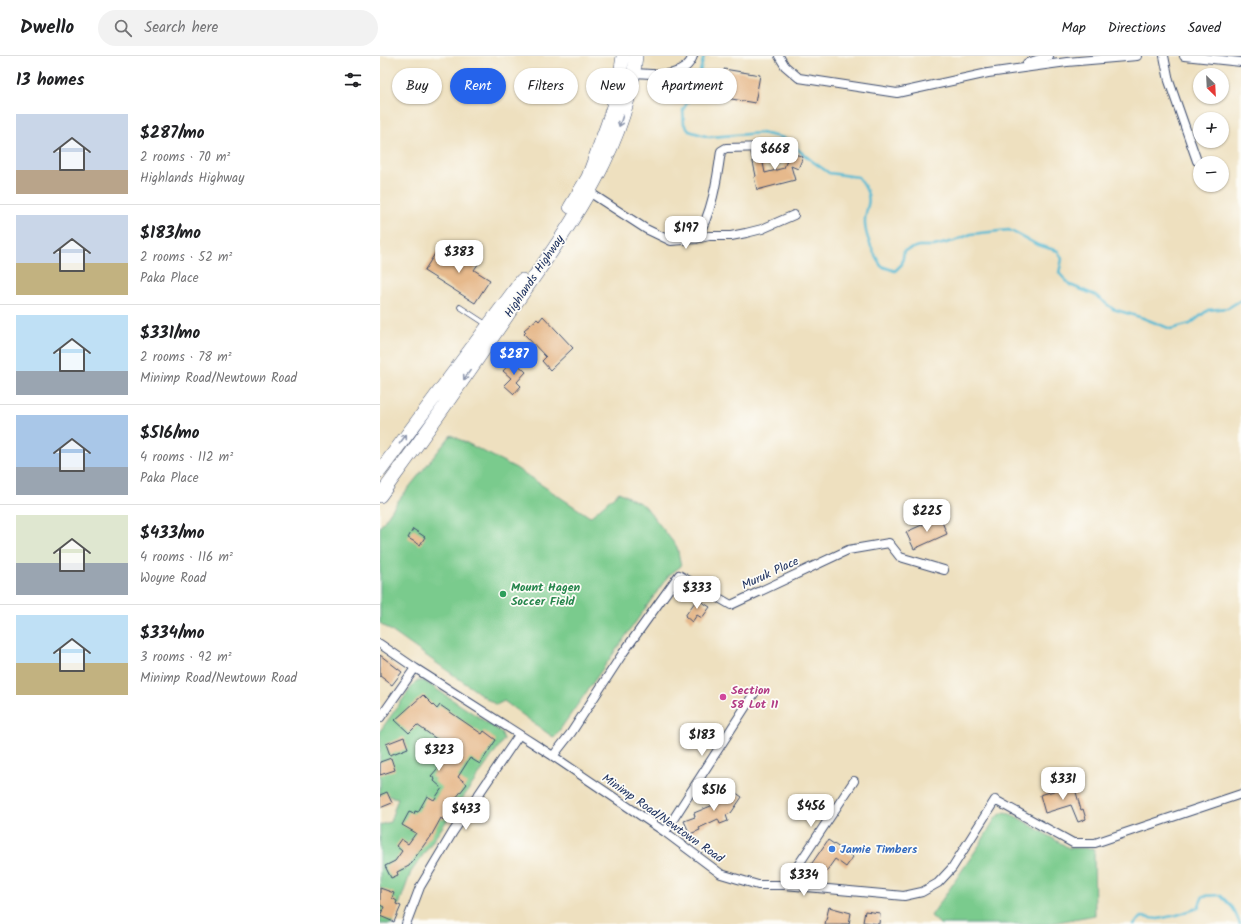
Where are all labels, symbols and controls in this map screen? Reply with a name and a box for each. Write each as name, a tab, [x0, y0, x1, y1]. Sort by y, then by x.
search box	[98, 10, 378, 46]
text: Dwello	[20, 13, 74, 43]
text: Search here	[144, 16, 218, 40]
icon: search	[112, 17, 134, 39]
text: Map	[1061, 17, 1086, 39]
text: Directions	[1108, 17, 1166, 39]
text: Saved	[1188, 17, 1221, 39]
text: 13 homes	[16, 67, 84, 94]
chip: Buy	[392, 68, 442, 104]
chip: Rent	[450, 68, 506, 104]
chip: Filters	[514, 68, 578, 104]
chip: New	[586, 68, 639, 104]
chip: Apartment	[647, 68, 737, 104]
north arrow	[1193, 68, 1229, 104]
map controls	[1193, 68, 1229, 192]
icon: filters	[342, 69, 364, 91]
button: +	[1193, 112, 1229, 148]
one-way arrow	[617, 115, 624, 128]
text: $287/mo	[140, 120, 205, 147]
icon: home	[48, 130, 96, 178]
pin: $668	[751, 137, 799, 171]
text: $668	[760, 139, 790, 160]
text: 2 rooms · 70 m²	[140, 147, 230, 168]
button: −	[1193, 156, 1229, 192]
text: Highlands Highway	[140, 168, 244, 189]
pin: $197	[662, 216, 710, 250]
text: $197	[674, 218, 698, 239]
text: $183/mo	[140, 220, 201, 247]
icon: home	[48, 231, 96, 279]
street label: Highlands Highway	[500, 231, 569, 321]
pin: $383	[435, 240, 483, 274]
text: $383	[444, 242, 474, 263]
text: 2 rooms · 52 m²	[140, 247, 232, 268]
text: Paka Place	[140, 268, 199, 289]
text: $331/mo	[140, 320, 200, 347]
icon: home	[48, 331, 96, 379]
pin: $287	[490, 342, 538, 376]
text: $287	[499, 344, 529, 365]
text: 2 rooms · 78 m²	[140, 347, 232, 368]
text: Minimp Road/Newtown Road	[140, 368, 297, 389]
one-way arrow	[463, 369, 471, 380]
text: $516/mo	[140, 420, 199, 447]
icon: home	[48, 431, 96, 479]
one-way arrow	[399, 434, 407, 445]
text: 4 rooms · 112 m²	[140, 447, 233, 468]
text: Paka Place	[140, 468, 199, 489]
pin: $225	[903, 499, 951, 533]
text: $225	[912, 501, 942, 522]
text: $433/mo	[140, 520, 204, 547]
icon: home	[48, 531, 96, 579]
text: 4 rooms · 116 m²	[140, 547, 233, 568]
street label: Muruk Place	[738, 552, 803, 595]
text: Woyne Road	[140, 568, 206, 589]
pin: $333	[673, 576, 721, 610]
place label: Mount Hagen Soccer Field	[511, 578, 581, 611]
text: $333	[682, 578, 712, 599]
marker: Mount Hagen Soccer Field	[498, 589, 508, 599]
text: $334/mo	[140, 620, 204, 647]
icon: home	[48, 631, 96, 679]
text: 3 rooms · 92 m²	[140, 647, 232, 668]
text: Minimp Road/Newtown Road	[140, 668, 297, 689]
place label: Section 58 Lot 11	[730, 681, 778, 714]
marker: Section 58 Lot 11	[718, 692, 728, 702]
pin: $183	[678, 723, 726, 757]
text: $183	[689, 725, 715, 746]
pin: $323	[415, 738, 463, 772]
text: $323	[424, 740, 454, 761]
pin: $331	[1039, 767, 1087, 801]
street label: Minimp Road/Newtown Road	[598, 769, 728, 868]
text: $331	[1050, 769, 1076, 790]
pin: $516	[690, 778, 738, 812]
text: $516	[701, 780, 727, 801]
pin: $456	[787, 794, 835, 828]
text: $456	[797, 796, 825, 817]
pin: $433	[442, 797, 490, 831]
text: $433	[451, 799, 481, 820]
place label: Jamie Timbers	[840, 840, 918, 859]
marker: Jamie Timbers	[827, 844, 837, 854]
pin: $334	[780, 863, 828, 897]
text: $334	[789, 865, 819, 886]

